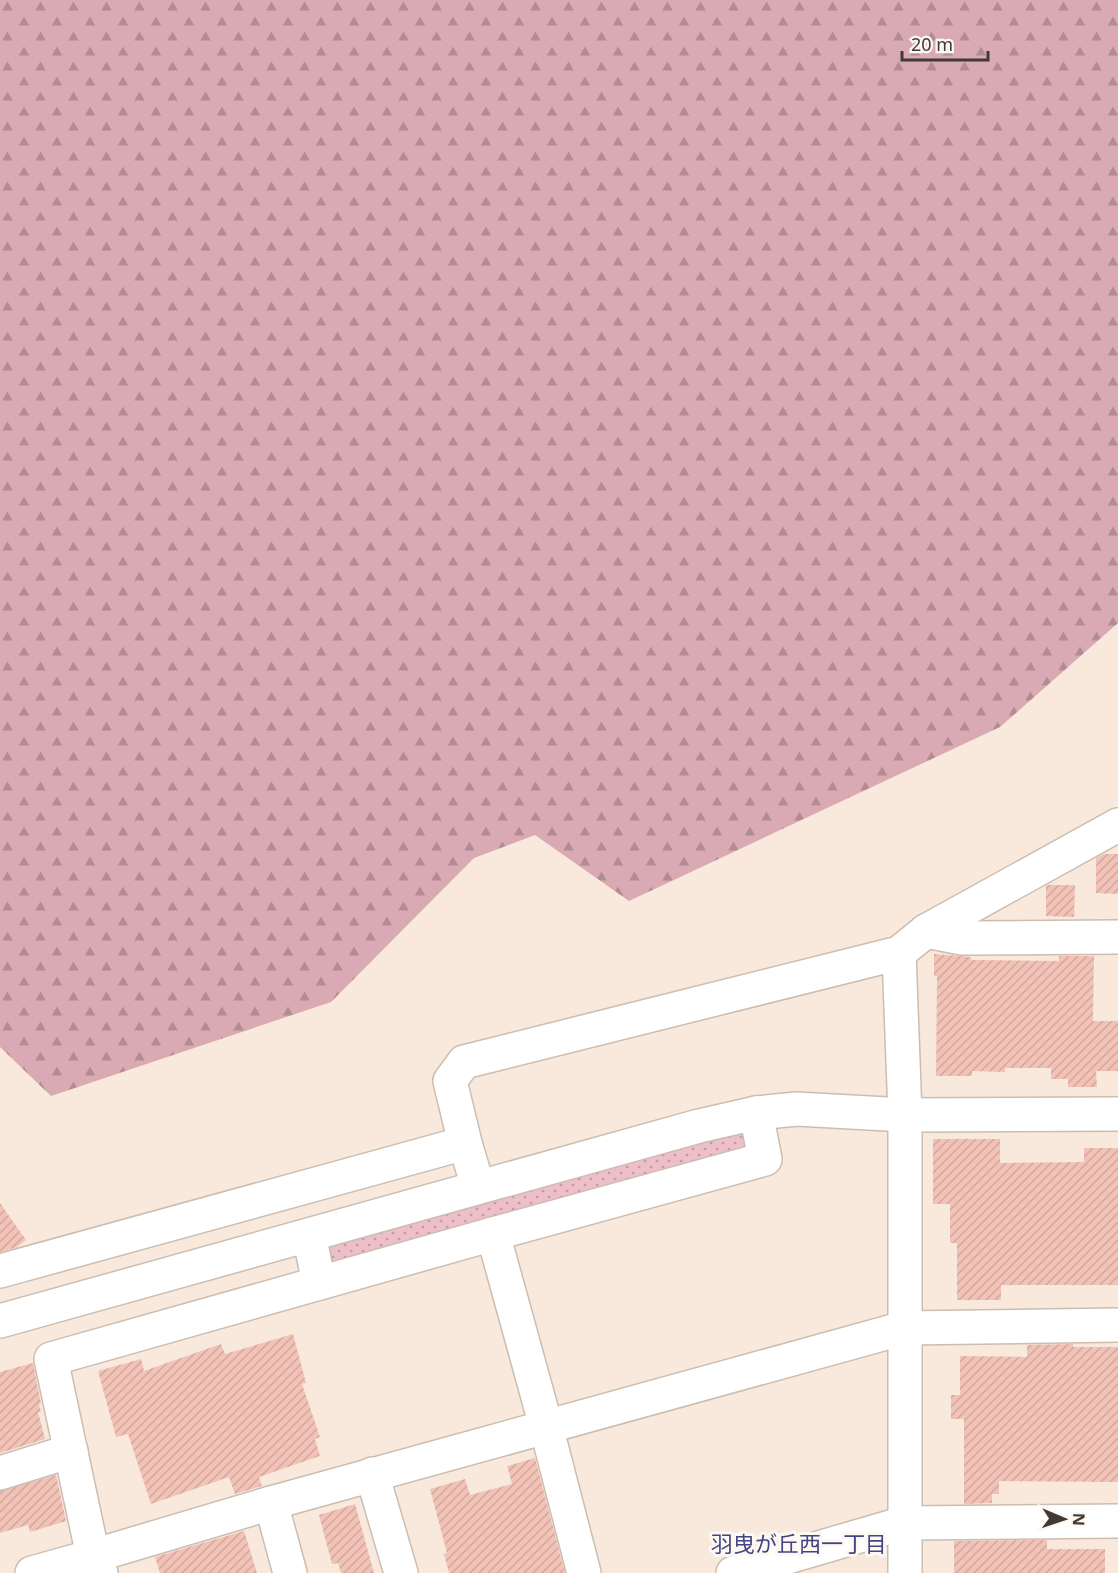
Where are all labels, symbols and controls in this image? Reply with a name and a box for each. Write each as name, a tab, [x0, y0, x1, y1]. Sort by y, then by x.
scale bar	[902, 24, 988, 62]
text: 20 m	[911, 32, 953, 56]
north arrow	[1034, 1489, 1094, 1549]
text: N	[1068, 1513, 1090, 1526]
district label: 羽曳が丘西一丁目	[711, 1528, 887, 1558]

